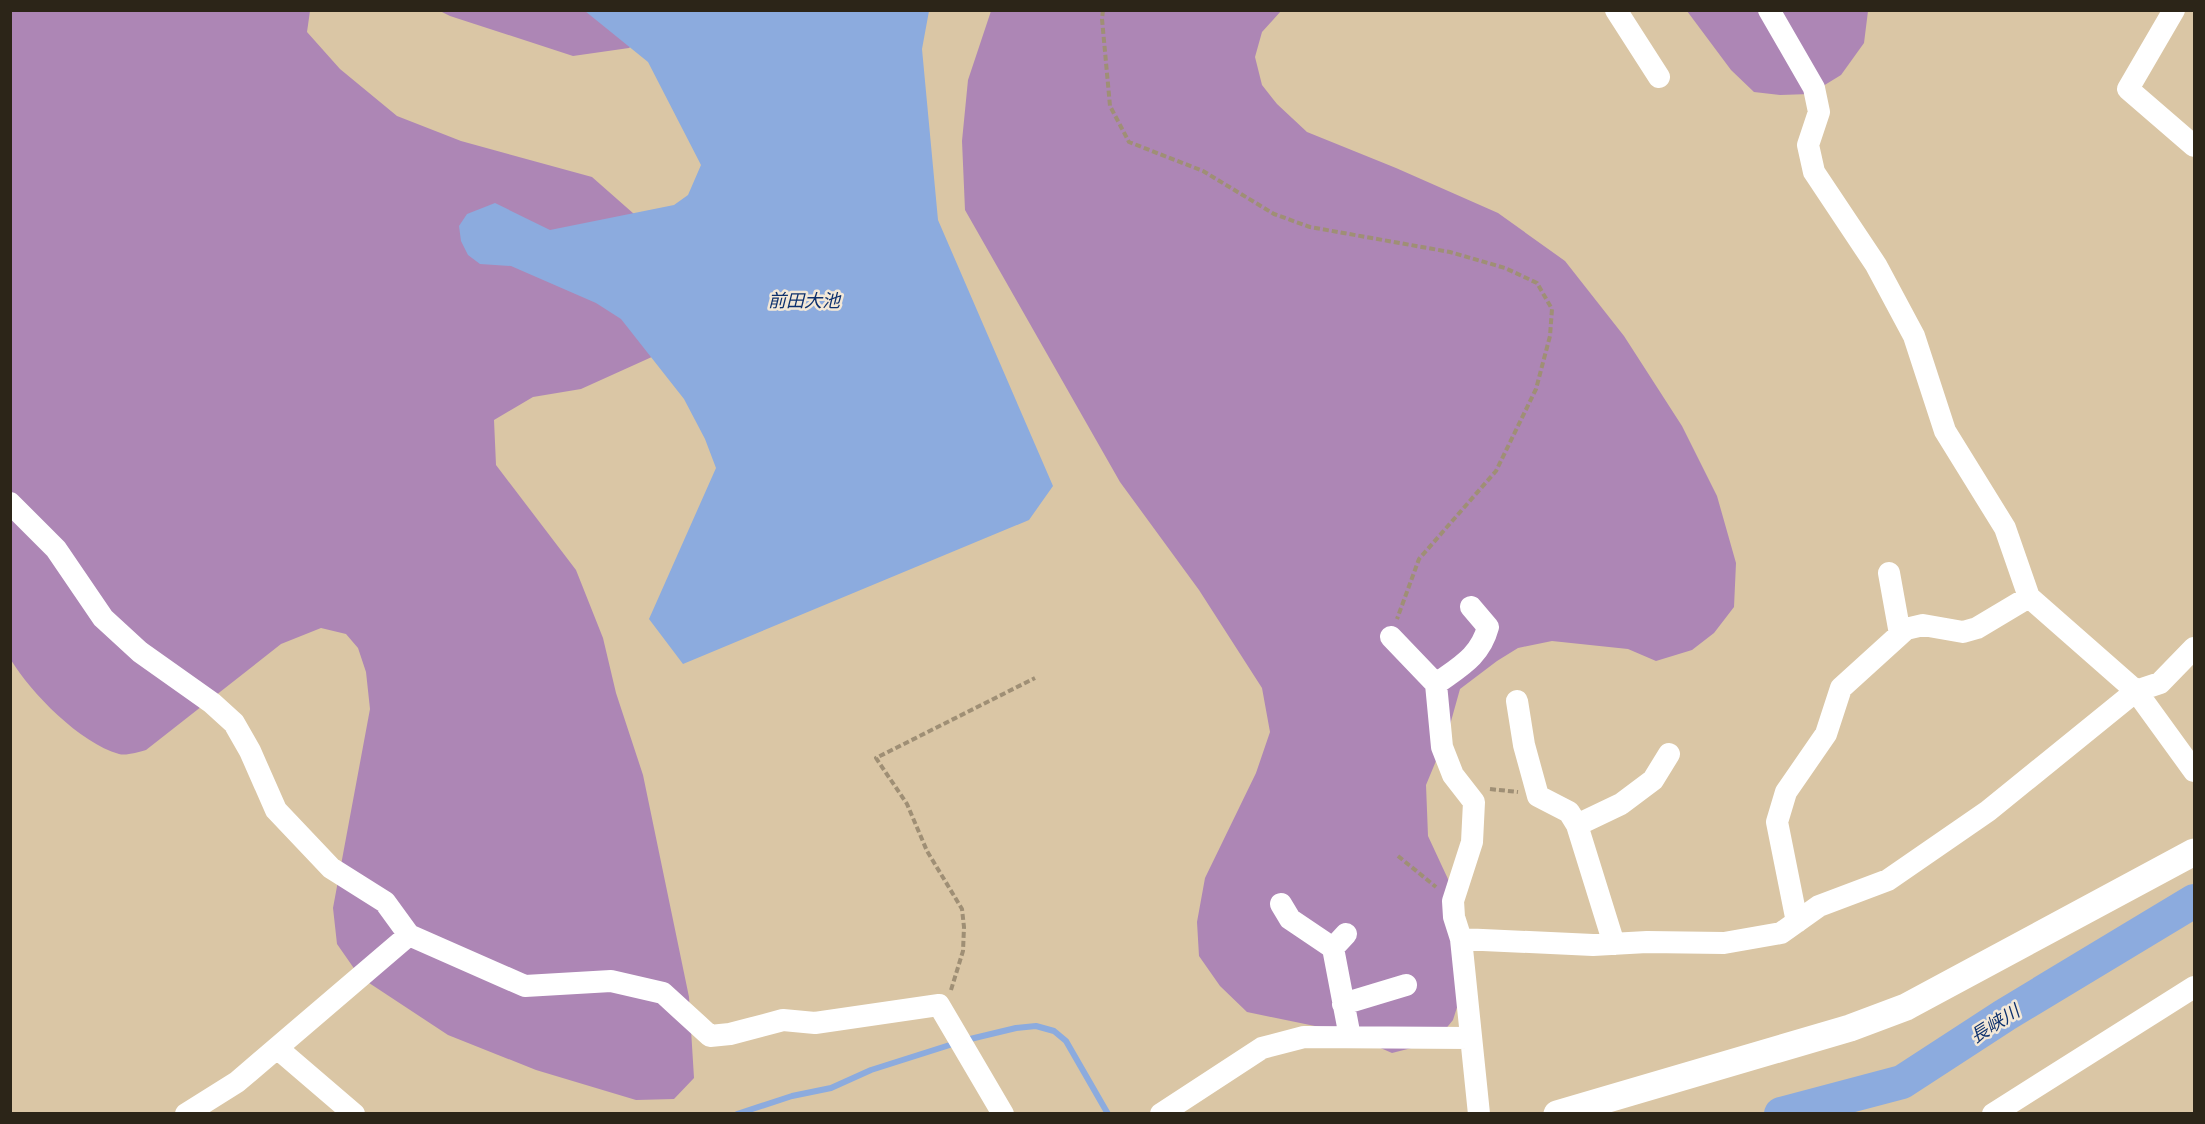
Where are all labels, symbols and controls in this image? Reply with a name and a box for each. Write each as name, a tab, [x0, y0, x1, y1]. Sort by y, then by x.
water label: 前田大池	[768, 288, 842, 313]
water label: 長峡川	[1965, 998, 2026, 1048]

